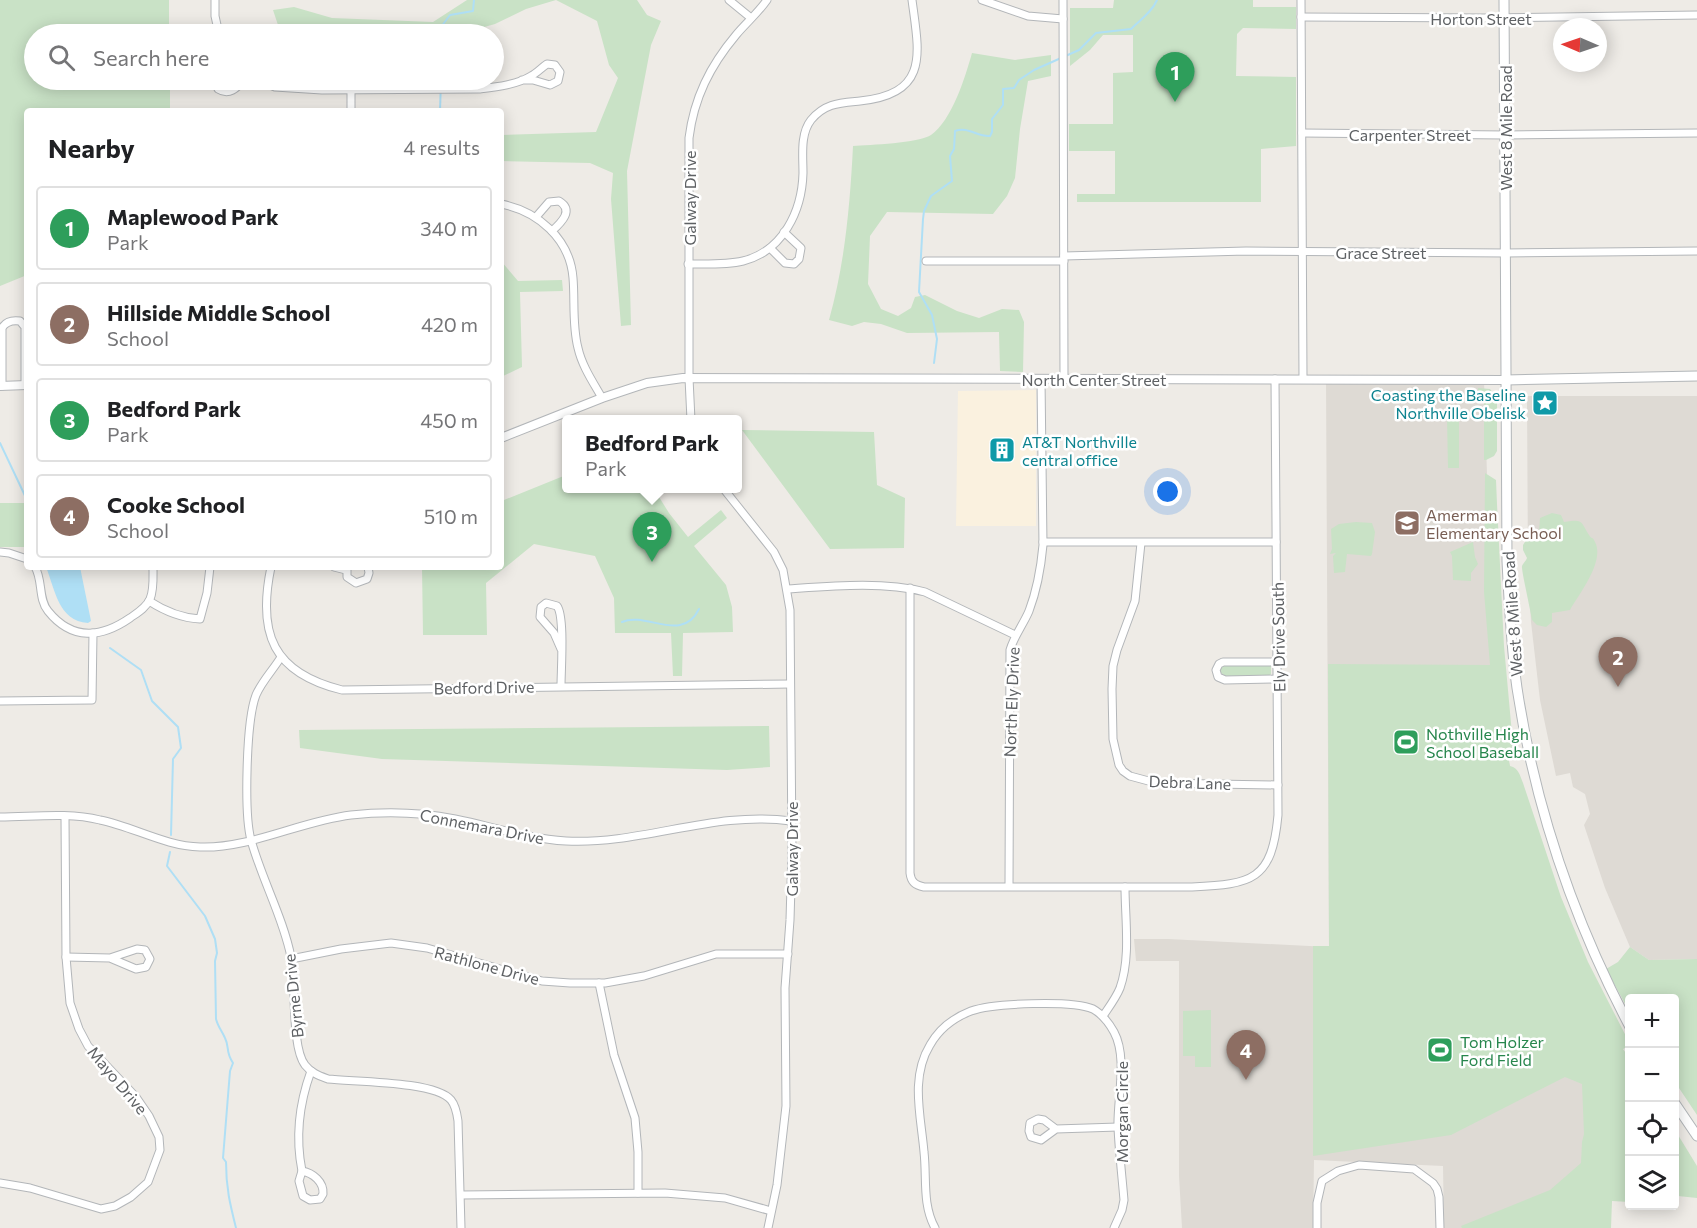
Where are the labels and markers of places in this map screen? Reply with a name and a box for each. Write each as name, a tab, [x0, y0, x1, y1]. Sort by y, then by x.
pin: 1	[1156, 52, 1194, 102]
place label: Coasting the Baseline Northville Obelisk	[1371, 385, 1526, 422]
place icon: Coasting the Baseline Northville Obelisk	[1530, 388, 1560, 418]
place label: AT&T Northville central office	[1022, 432, 1137, 469]
building icon: AT&T Northville central office	[987, 435, 1017, 465]
place label: Amerman Elementary School	[1426, 505, 1562, 542]
school or university icon: Amerman Elementary School	[1392, 508, 1422, 538]
pin: 3	[632, 512, 672, 562]
pin: 2	[1598, 638, 1638, 687]
place label: Nothville High School Baseball	[1426, 724, 1539, 761]
sports icon: Nothville High School Baseball	[1391, 727, 1421, 757]
pin: 4	[1226, 1030, 1266, 1080]
place label: Tom Holzer Ford Field	[1460, 1032, 1545, 1069]
sports icon: Tom Holzer Ford Field	[1425, 1035, 1455, 1065]

